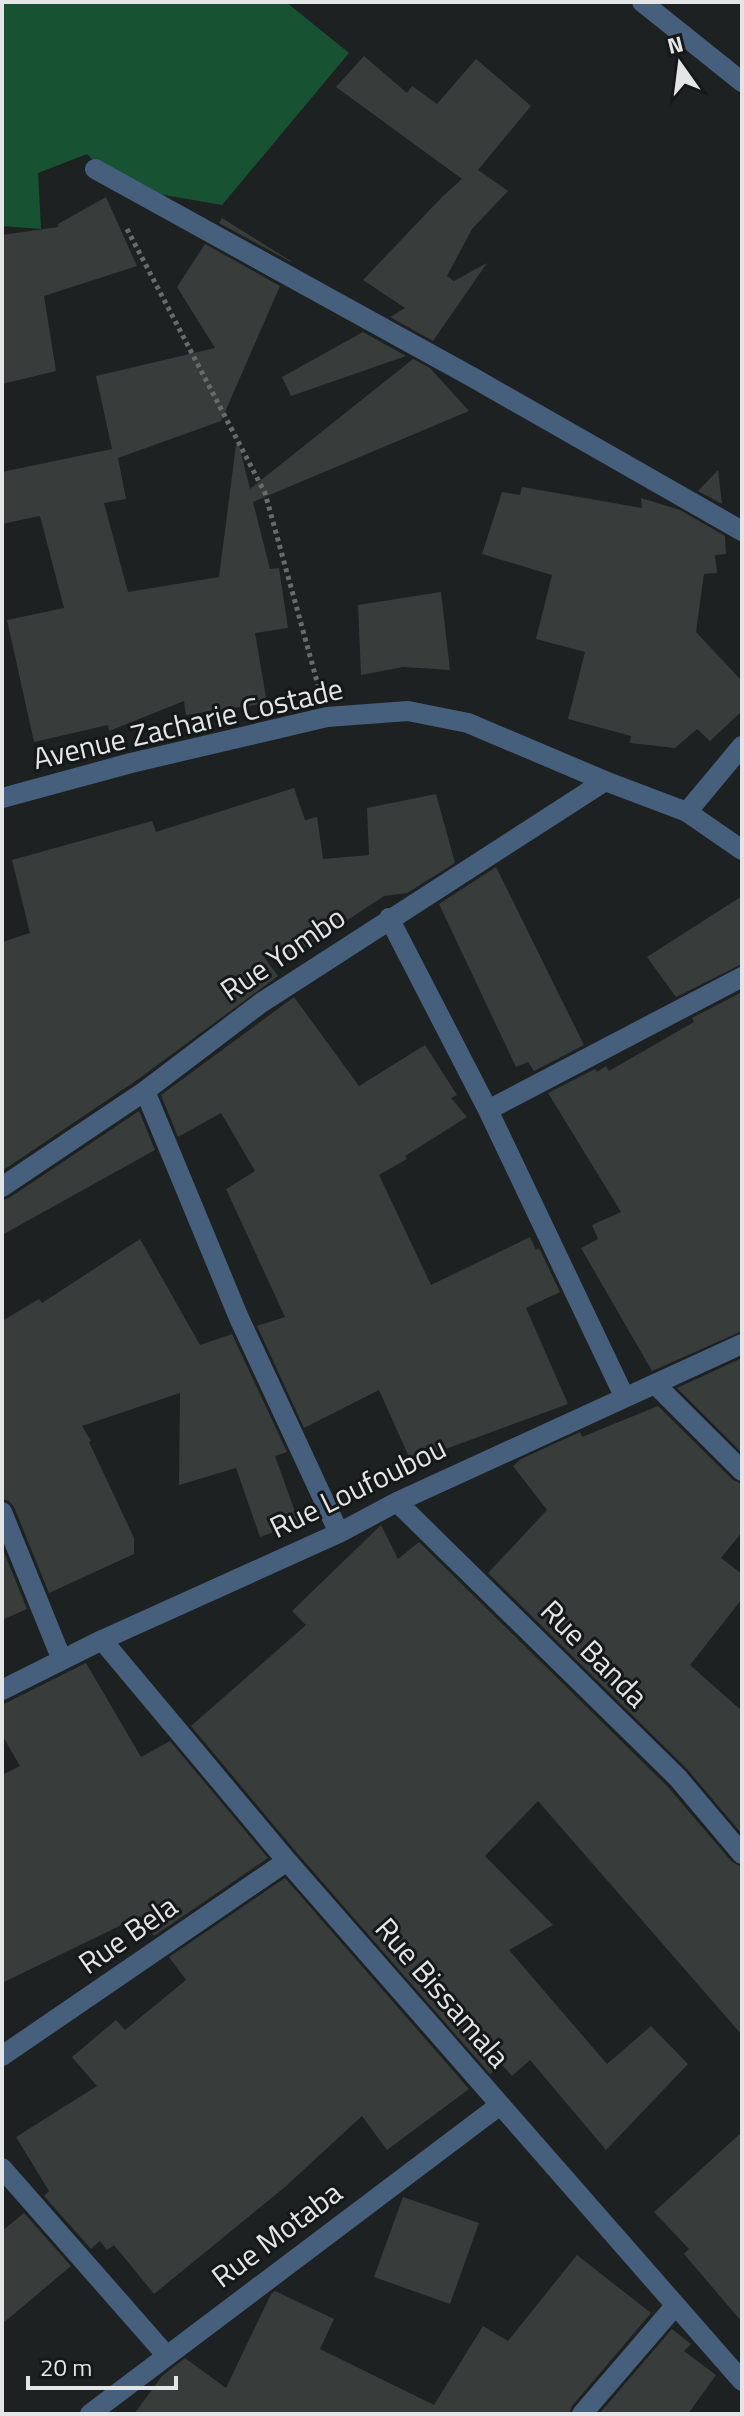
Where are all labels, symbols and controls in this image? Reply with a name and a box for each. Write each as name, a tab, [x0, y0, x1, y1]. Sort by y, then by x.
north arrow	[640, 24, 720, 104]
text: N	[664, 26, 687, 63]
street label: Avenue Zacharie Costade	[28, 665, 347, 781]
street label: Rue Yombo	[210, 894, 354, 1012]
street label: Rue Loufoubou	[262, 1425, 454, 1550]
street label: Rue Banda	[530, 1589, 659, 1718]
street label: Rue Bela	[68, 1883, 186, 1985]
street label: Rue Bissamala	[364, 1907, 521, 2078]
street label: Rue Motaba	[201, 2170, 351, 2299]
scale bar	[28, 2340, 176, 2390]
text: 20 m	[40, 2349, 92, 2385]

